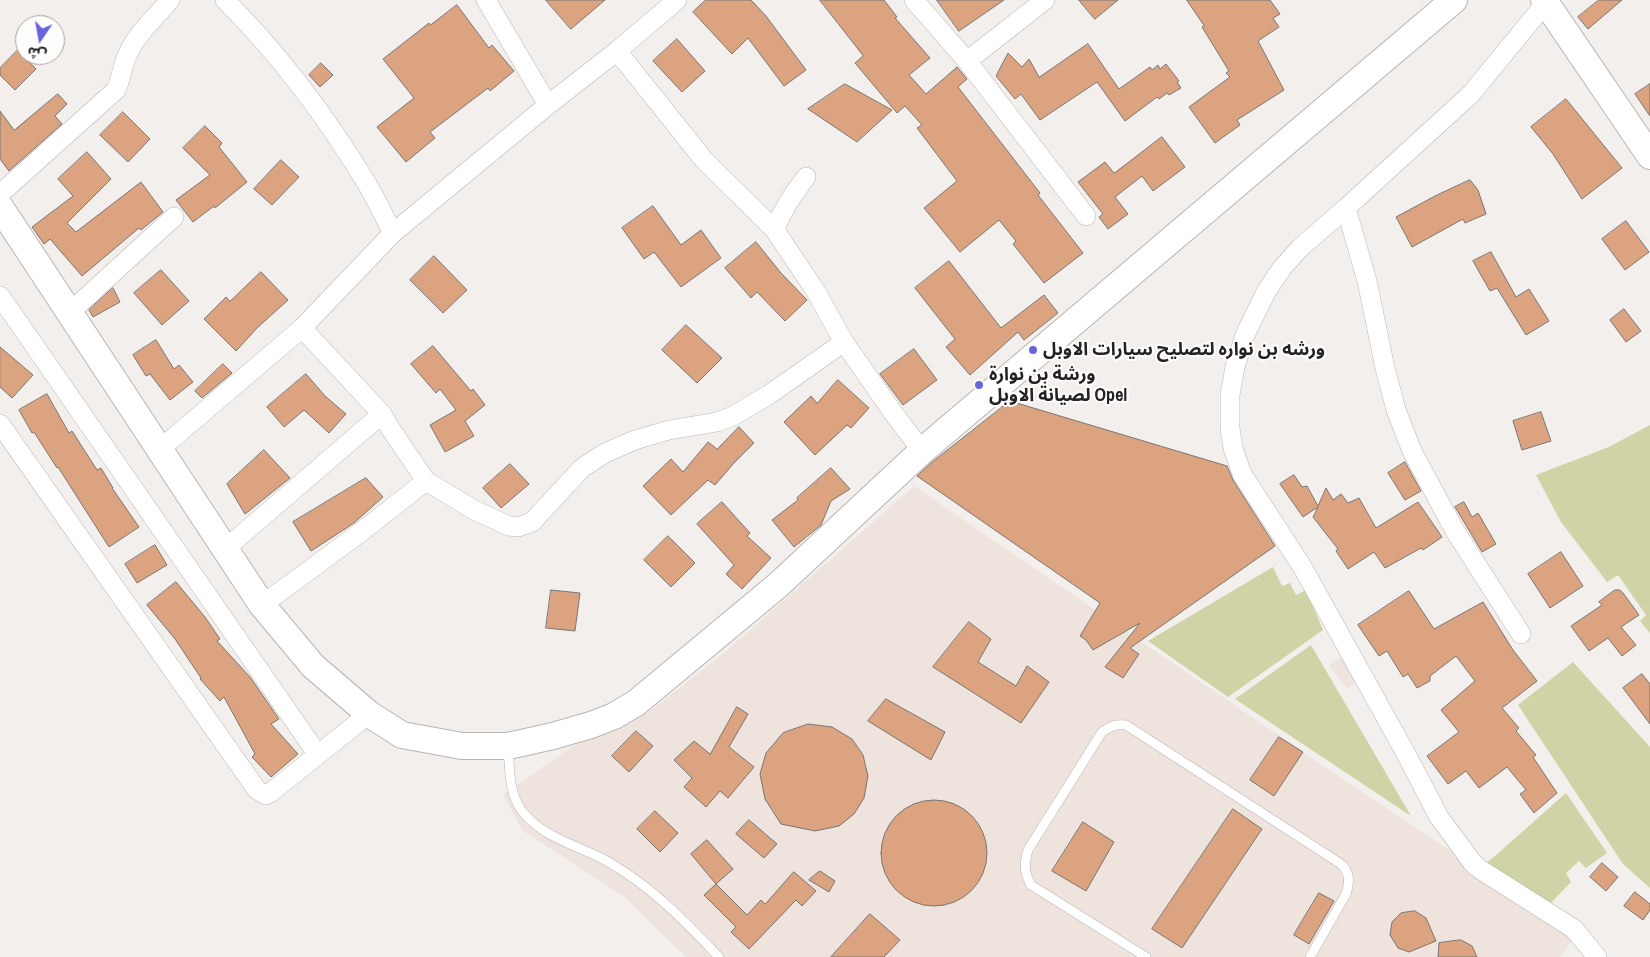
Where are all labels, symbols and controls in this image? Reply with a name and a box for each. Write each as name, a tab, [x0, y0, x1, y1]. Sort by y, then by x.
north arrow	[15, 15, 65, 65]
text: ش	[26, 43, 48, 64]
place label: ورشه بن نواره لتصليح سيارات الاوبل	[1043, 339, 1325, 361]
marker: ورشه بن نواره لتصليح سيارات الاوبل	[1027, 344, 1039, 356]
place label: ورشة بن نوارة لصيانة الاوبل Opel	[989, 364, 1127, 406]
marker: ورشة بن نوارة لصيانة الاوبل Opel	[973, 379, 985, 391]

